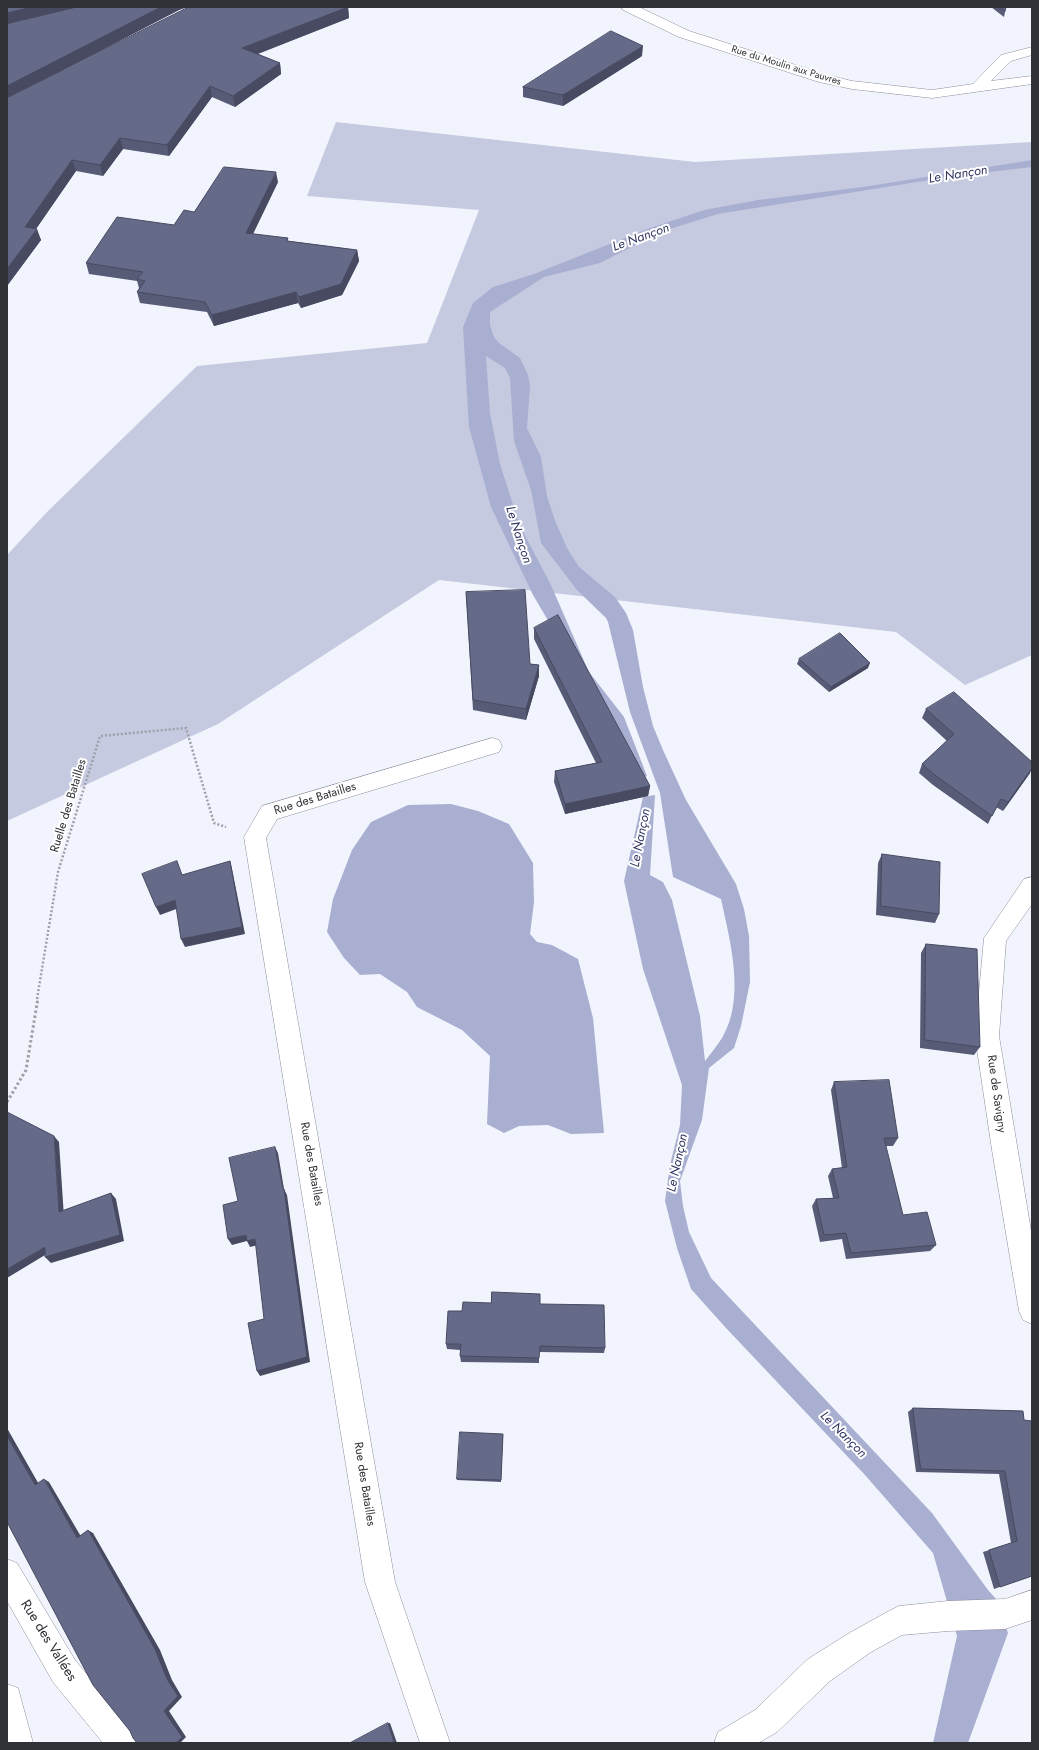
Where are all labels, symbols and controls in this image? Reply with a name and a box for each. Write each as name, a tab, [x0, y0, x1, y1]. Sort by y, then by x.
street label: Rue du Moulin aux Pauvres	[730, 44, 842, 88]
water label: Le Nançon	[928, 163, 988, 187]
water label: Le Nançon	[611, 221, 671, 255]
water label: Le Nançon	[501, 504, 535, 566]
street label: Ruelle des Batailles	[48, 758, 90, 854]
street label: Rue des Batailles	[272, 780, 358, 818]
water label: Le Nançon	[628, 807, 654, 869]
street label: Rue de Savigny	[983, 1054, 1009, 1134]
street label: Rue des Batailles	[297, 1121, 325, 1207]
water label: Le Nançon	[664, 1132, 692, 1194]
water label: Le Nançon	[817, 1409, 869, 1461]
street label: Rue des Batailles	[350, 1441, 378, 1527]
street label: Rue des Vallées	[16, 1597, 80, 1685]

